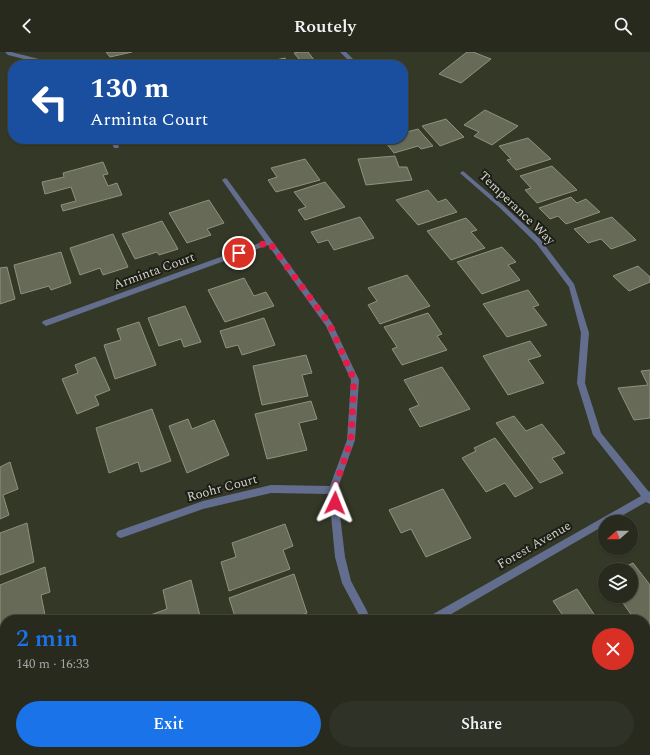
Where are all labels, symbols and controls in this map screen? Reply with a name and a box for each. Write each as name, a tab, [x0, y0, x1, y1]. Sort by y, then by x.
text: Routely	[294, 13, 356, 40]
icon: back	[16, 15, 38, 37]
icon: search	[612, 15, 634, 37]
text: 130 m	[90, 67, 169, 110]
icon: left	[24, 76, 76, 128]
text: Arminta Court	[90, 106, 208, 133]
street label: Temperance Way	[474, 166, 560, 250]
pin	[222, 236, 256, 270]
icon: arrive	[228, 242, 250, 264]
street label: Arminta Court	[110, 247, 198, 295]
street label: Roohr Court	[185, 469, 260, 507]
position arrow	[314, 482, 356, 524]
north arrow	[598, 515, 638, 555]
map controls	[598, 515, 638, 603]
street label: Forest Avenue	[493, 516, 575, 574]
button: layers	[598, 563, 638, 603]
text: 2 min	[16, 621, 78, 657]
button: close	[592, 628, 634, 670]
text: 140 m · 16:33	[16, 654, 89, 674]
button: Exit	[16, 701, 321, 747]
button: Share	[329, 701, 634, 747]

